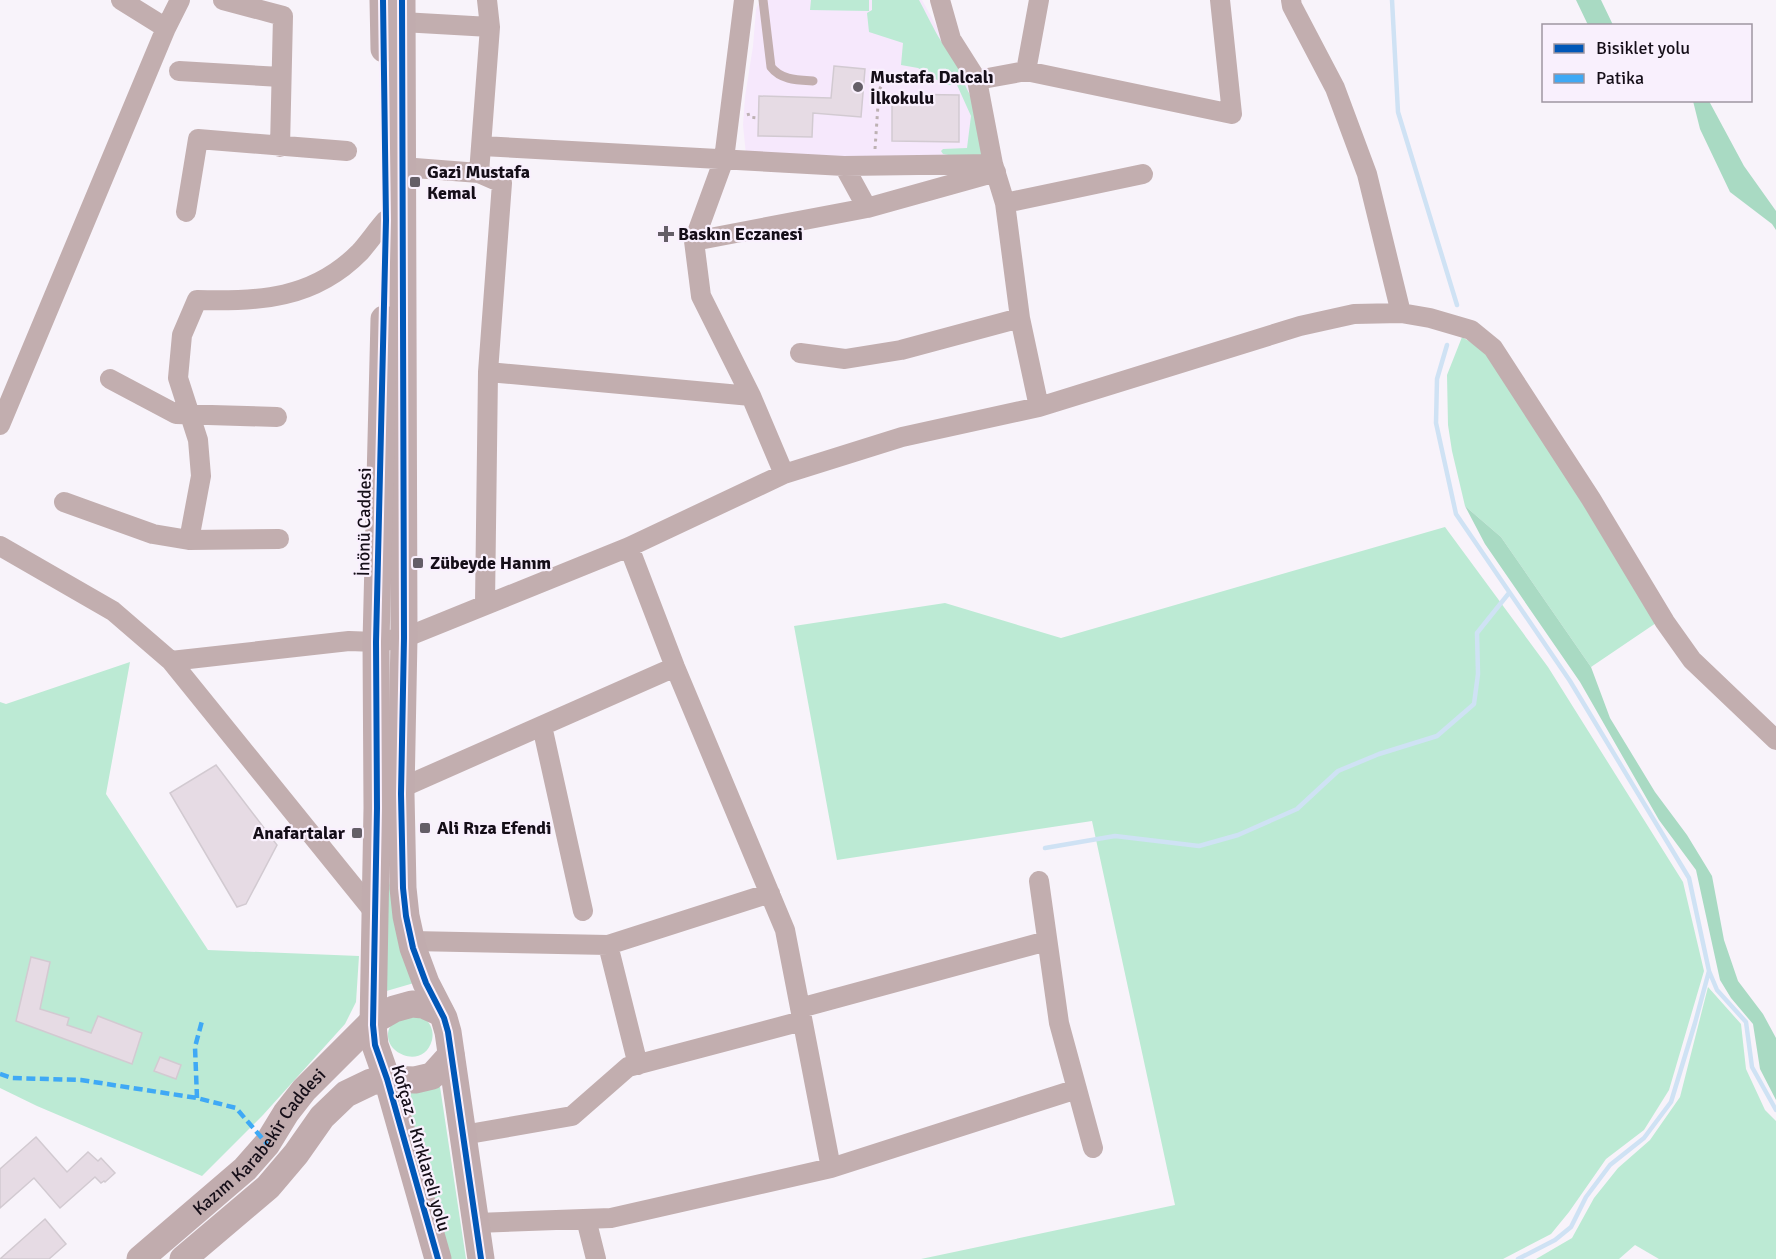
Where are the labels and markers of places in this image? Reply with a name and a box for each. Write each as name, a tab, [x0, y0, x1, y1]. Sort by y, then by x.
place label: Mustafa Dalcalı İlkokulu	[870, 66, 994, 109]
marker: Mustafa Dalcalı İlkokulu	[851, 80, 865, 94]
place label: Gazi Mustafa Kemal	[427, 161, 530, 204]
marker: Gazi Mustafa Kemal	[408, 175, 422, 189]
place label: Baskın Eczanesi	[678, 223, 803, 245]
marker: Baskın Eczanesi	[659, 227, 673, 241]
place label: Zübeyde Hanım	[430, 552, 551, 574]
marker: Zübeyde Hanım	[411, 556, 425, 570]
place label: Ali Rıza Efendi	[437, 817, 551, 839]
marker: Ali Rıza Efendi	[418, 821, 432, 835]
place label: Anafartalar	[253, 822, 346, 844]
marker: Anafartalar	[350, 826, 364, 840]

